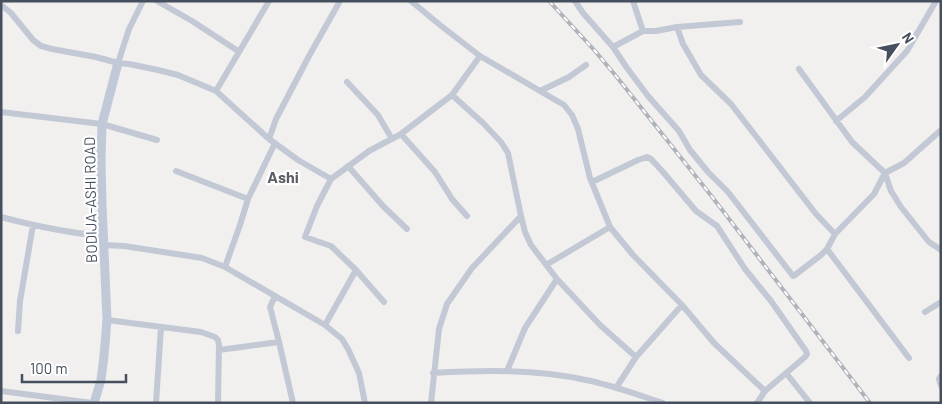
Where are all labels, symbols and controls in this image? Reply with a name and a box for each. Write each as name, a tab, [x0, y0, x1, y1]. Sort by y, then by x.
north arrow	[872, 20, 922, 70]
text: N	[899, 29, 918, 46]
street label: BODIJA-ASHI ROAD	[80, 137, 100, 263]
district label: Ashi	[267, 167, 299, 186]
scale bar	[22, 352, 126, 384]
text: 100 m	[30, 359, 68, 377]

